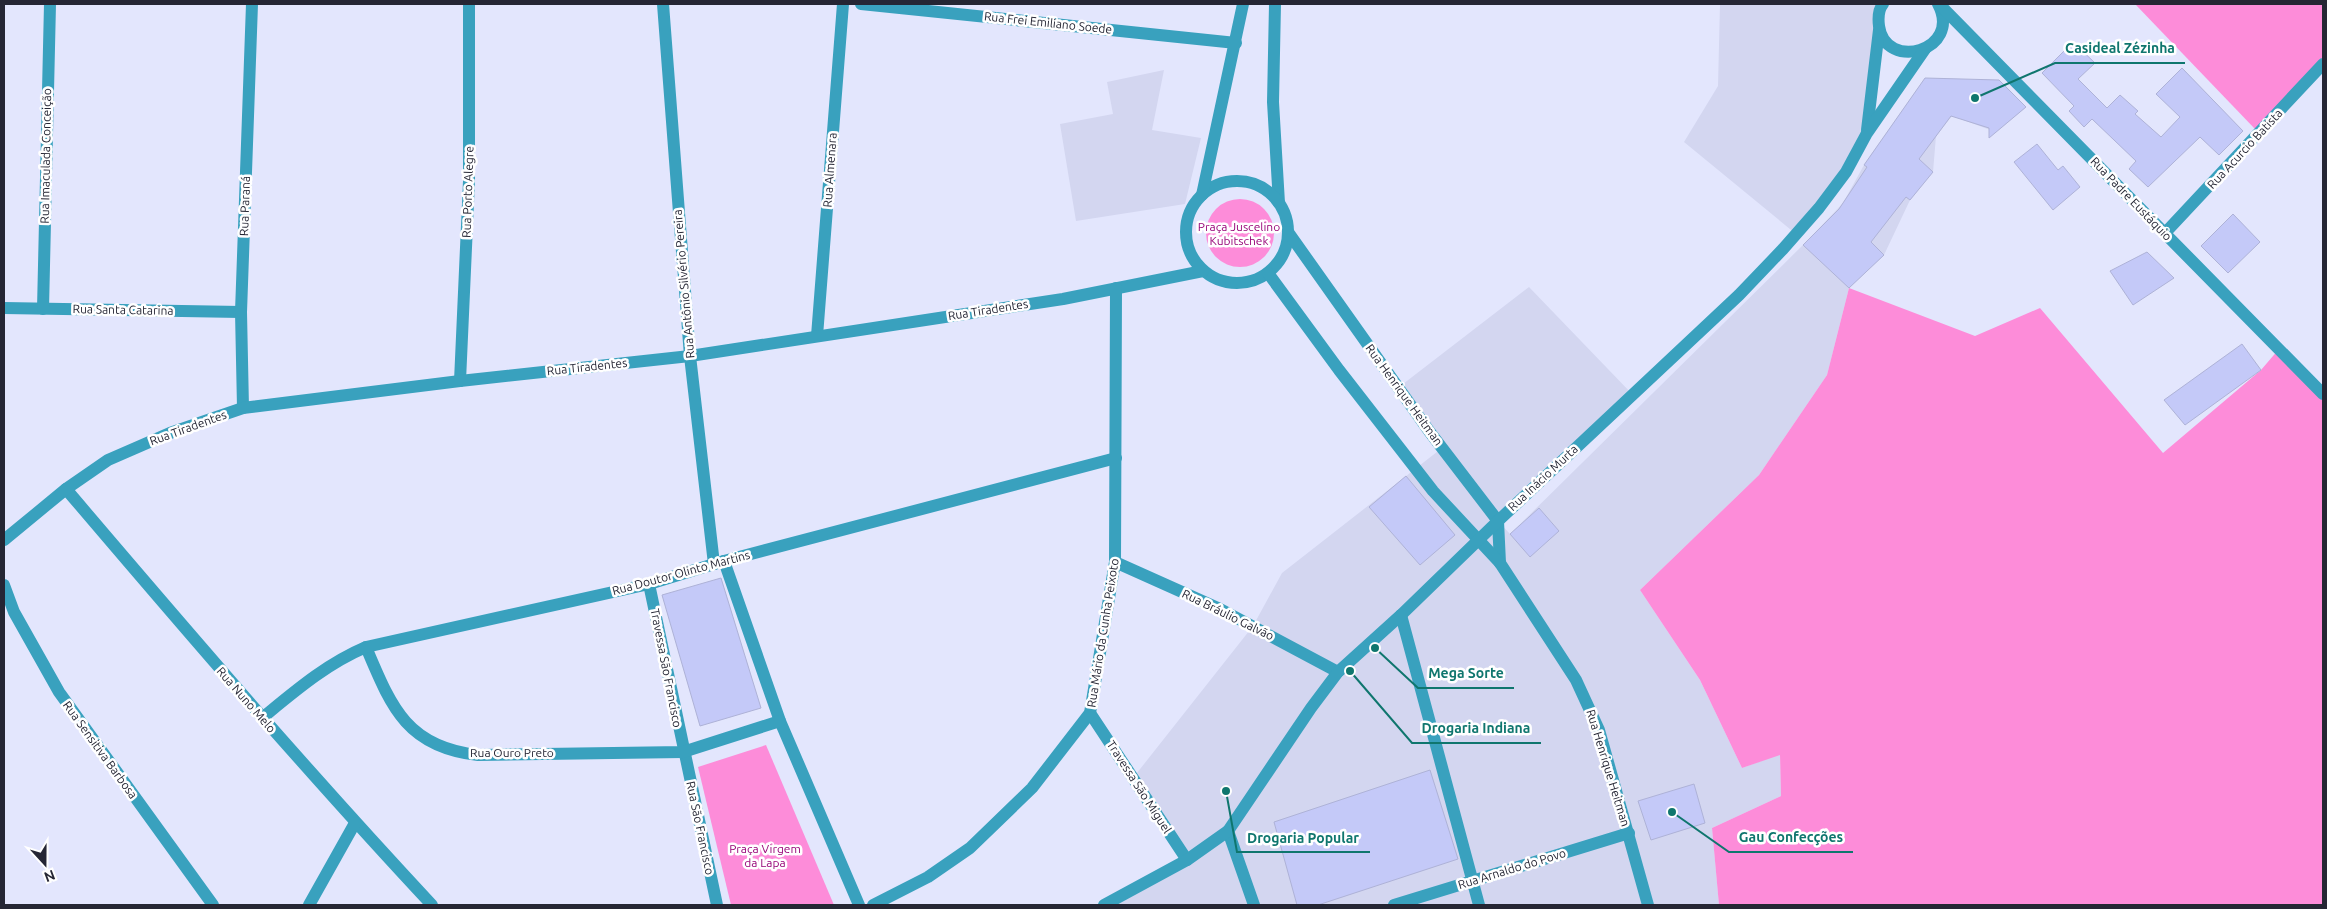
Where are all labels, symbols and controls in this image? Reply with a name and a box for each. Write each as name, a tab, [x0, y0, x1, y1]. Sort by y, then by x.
street label: Rua Frei Emiliano Soede	[983, 9, 1113, 36]
callout: Casideal Zézinha	[2055, 34, 2185, 63]
text: Casideal Zézinha	[2065, 40, 2175, 56]
street label: Rua Imaculada Conceição	[38, 88, 53, 224]
street label: Rua Acurcio Batista	[2204, 106, 2285, 191]
street label: Rua Almenara	[820, 132, 839, 208]
street label: Rua Porto Alegre	[459, 146, 476, 238]
street label: Rua Padre Eustáquio	[2088, 154, 2175, 243]
street label: Rua Paraná	[237, 176, 252, 236]
street label: Rua Antônio Silvério Pereira	[671, 209, 696, 359]
park label: Praça Juscelino Kubitschek	[1198, 220, 1280, 247]
street label: Rua Tiradentes	[947, 297, 1029, 322]
street label: Rua Santa Catarina	[72, 302, 174, 317]
street label: Rua Henrique Heitman	[1363, 342, 1445, 448]
street label: Rua Tiradentes	[546, 356, 628, 377]
street label: Rua Tiradentes	[148, 408, 228, 447]
street label: Rua Inácio Murta	[1505, 442, 1580, 513]
street label: Rua Doutor Olinto Martins	[611, 548, 751, 597]
street label: Rua Mário da Cunha Peixoto	[1084, 557, 1121, 708]
street label: Rua Bráulio Galvão	[1180, 587, 1276, 642]
street label: Travessa São Francisco	[649, 607, 684, 728]
callout: Mega Sorte	[1418, 659, 1514, 688]
street label: Rua Nuno Melo	[214, 664, 278, 735]
text: Mega Sorte	[1428, 665, 1504, 681]
street label: Rua Sensitiva Barbosa	[61, 698, 140, 801]
street label: Rua Henrique Heitman	[1584, 708, 1632, 828]
callout: Drogaria Indiana	[1412, 714, 1541, 743]
text: Drogaria Indiana	[1422, 720, 1530, 736]
street label: Travessa São Miguel	[1105, 738, 1174, 835]
street label: Rua Ouro Preto	[470, 746, 554, 759]
street label: Rua São Francisco	[684, 780, 717, 876]
callout: Drogaria Popular	[1237, 823, 1370, 852]
callout: Gau Confecções	[1729, 823, 1853, 852]
text: Gau Confecções	[1739, 829, 1844, 846]
text: Drogaria Popular	[1247, 830, 1359, 846]
north arrow	[20, 839, 70, 889]
park label: Praça Virgem da Lapa	[729, 842, 801, 869]
street label: Rua Arnaldo do Povo	[1456, 846, 1567, 891]
text: N	[42, 867, 57, 885]

